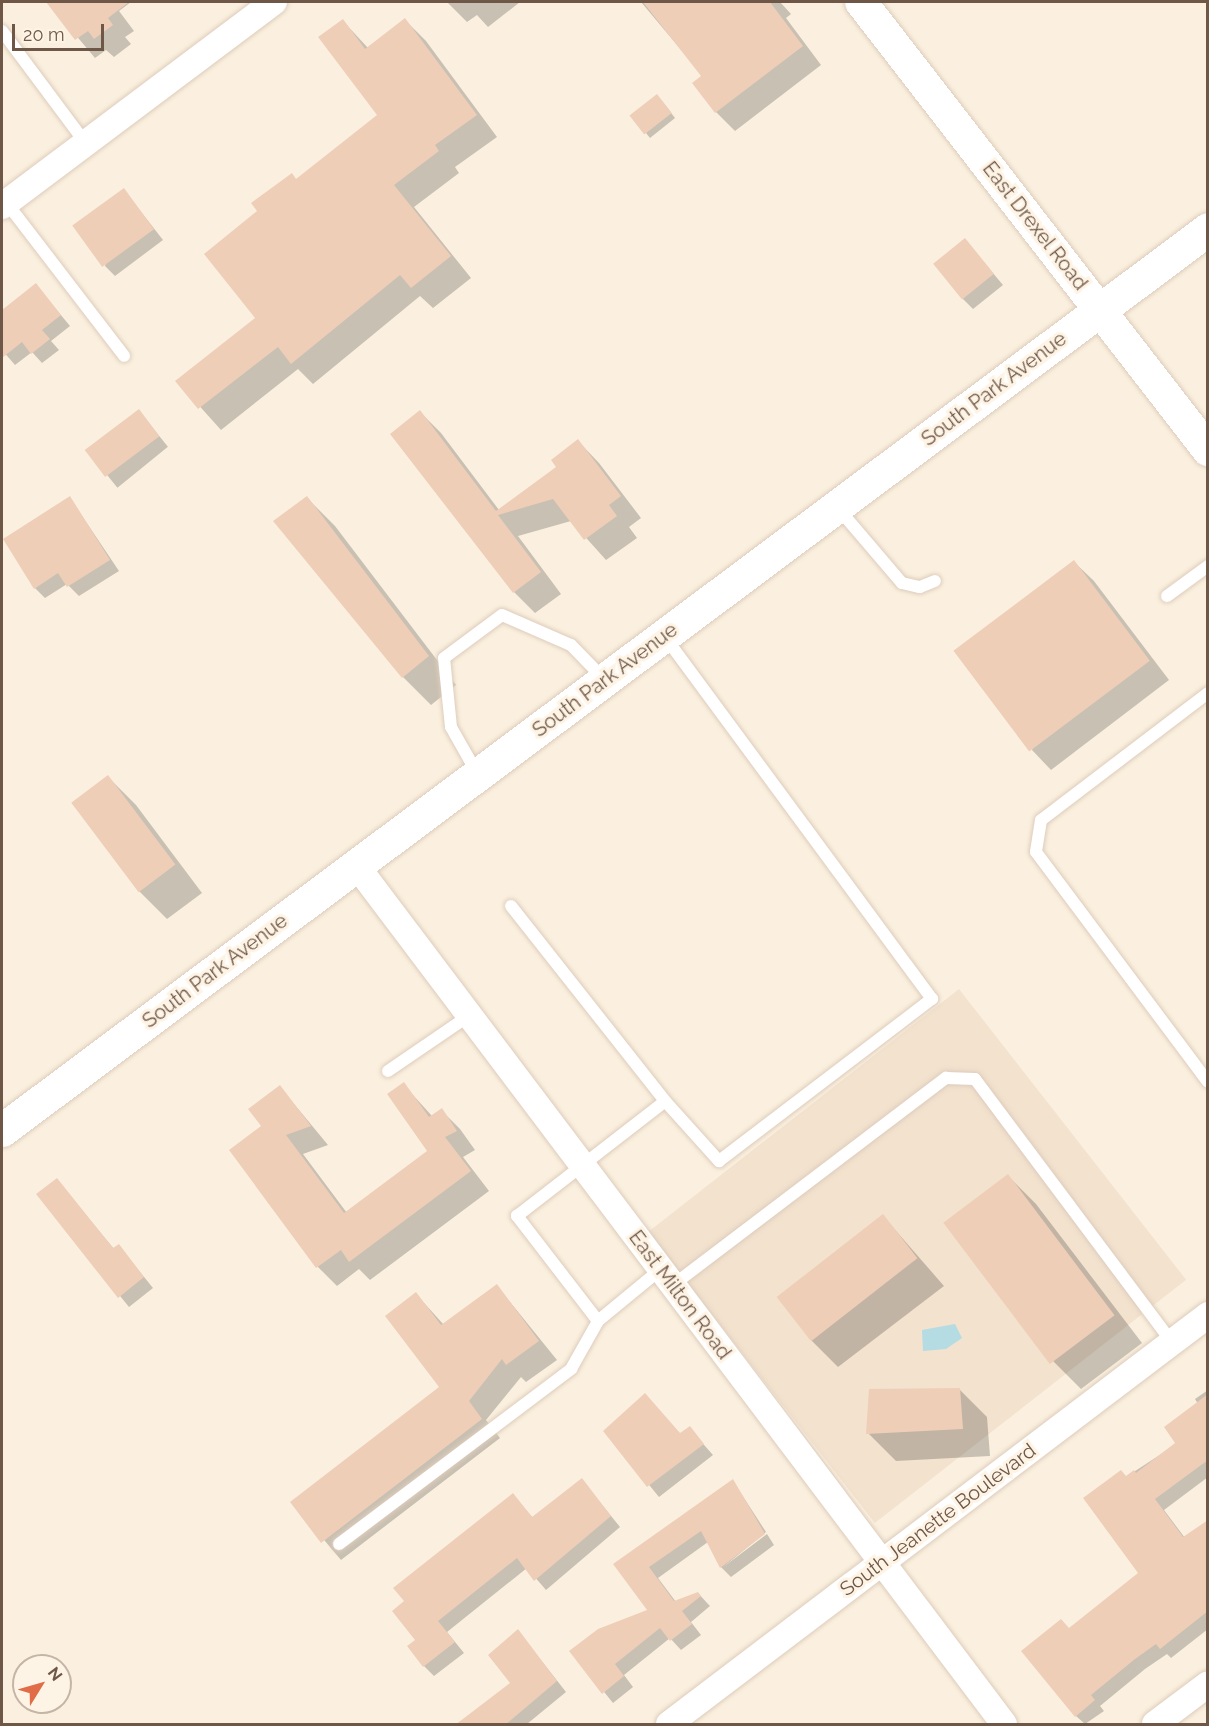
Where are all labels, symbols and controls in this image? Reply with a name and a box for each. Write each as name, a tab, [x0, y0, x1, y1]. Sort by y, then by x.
scale bar	[15, 12, 106, 50]
text: 20 m	[23, 24, 65, 45]
street label: East Drexel Road	[977, 157, 1093, 295]
street label: South Park Avenue	[917, 327, 1071, 451]
street label: South Park Avenue	[528, 618, 682, 742]
street label: South Park Avenue	[138, 909, 292, 1033]
street label: East Milton Road	[624, 1226, 736, 1364]
street label: South Jeanette Boulevard	[835, 1438, 1041, 1602]
north arrow	[12, 1654, 72, 1714]
text: N	[44, 1663, 66, 1685]

